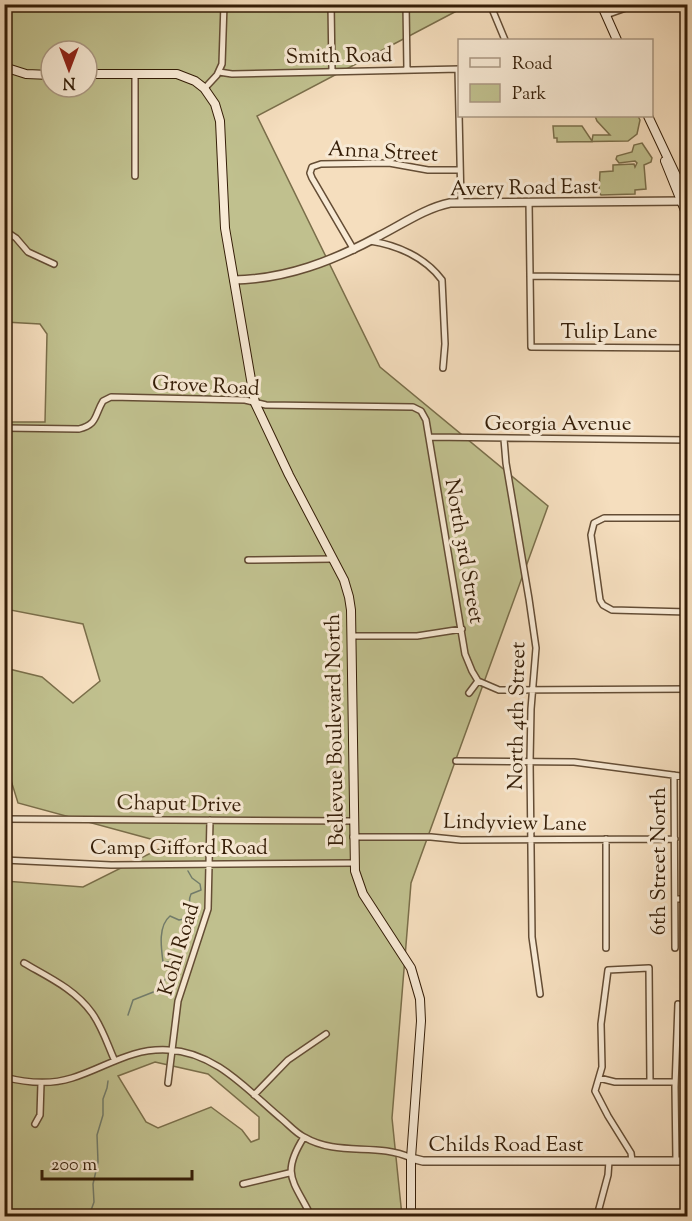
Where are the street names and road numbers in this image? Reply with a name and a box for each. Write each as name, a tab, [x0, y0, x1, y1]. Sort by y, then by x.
street label: Smith Road	[285, 41, 393, 73]
street label: Anna Street	[327, 135, 439, 171]
street label: Avery Road East	[450, 173, 598, 205]
street label: Tulip Lane	[560, 318, 658, 348]
street label: Grove Road	[151, 369, 261, 405]
street label: Georgia Avenue	[485, 410, 631, 440]
street label: North 3rd Street	[436, 477, 491, 626]
street label: Bellevue Boulevard North	[319, 613, 353, 847]
street label: North 4th Street	[502, 642, 534, 790]
street label: 6th Street North	[645, 787, 675, 935]
street label: Chaput Drive	[116, 789, 242, 821]
street label: Lindyview Lane	[443, 808, 587, 840]
street label: Camp Gifford Road	[90, 834, 268, 864]
street label: Kohl Road	[152, 899, 208, 1000]
street label: Childs Road East	[429, 1131, 583, 1161]

